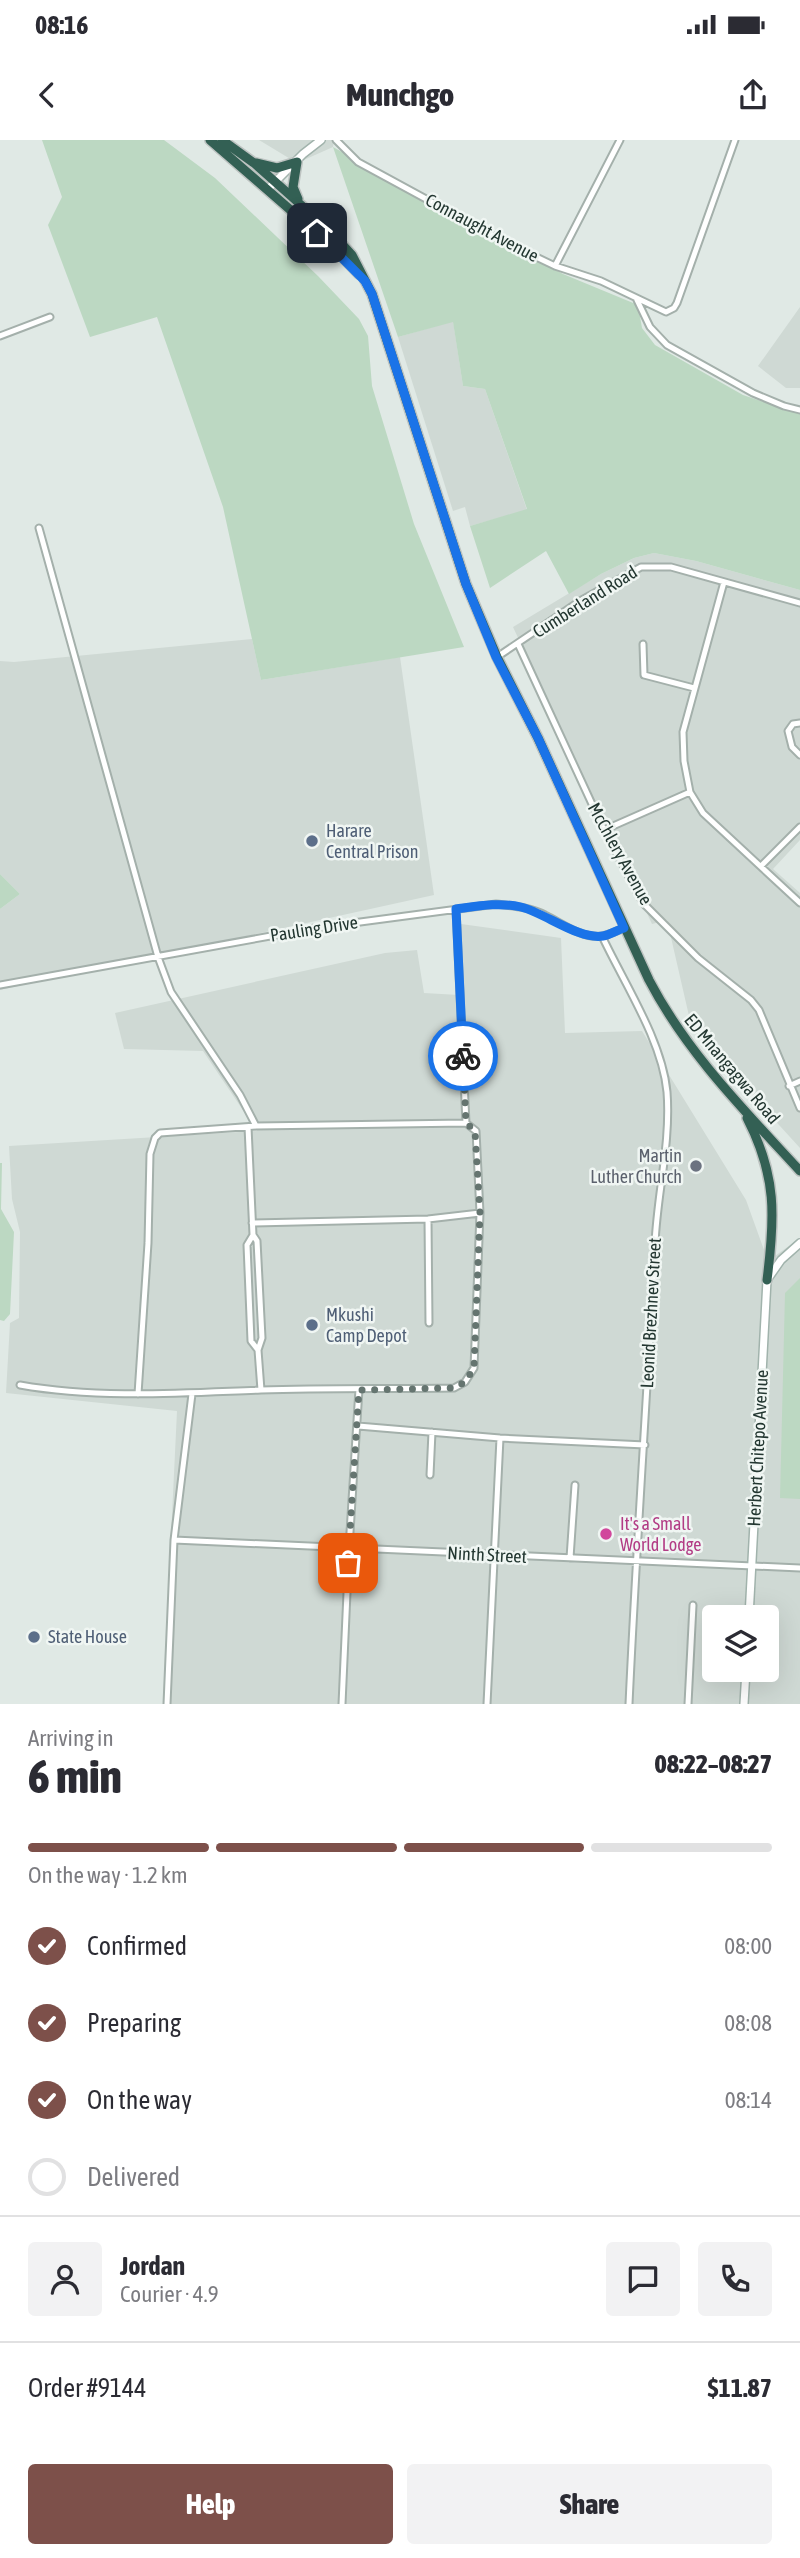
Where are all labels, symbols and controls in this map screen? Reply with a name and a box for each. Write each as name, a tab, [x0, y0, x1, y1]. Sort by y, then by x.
text: 08:16	[35, 10, 89, 40]
icon: back	[28, 76, 66, 114]
text: Munchgo	[346, 76, 454, 113]
icon: share	[734, 76, 772, 114]
street label: Connaught Avenue	[422, 189, 542, 266]
pin	[287, 203, 347, 263]
icon: home	[298, 214, 336, 252]
street label: Cumberland Road	[529, 561, 641, 642]
street label: McChlery Avenue	[584, 799, 657, 908]
place label: Harare Central Prison	[326, 820, 419, 862]
marker: Harare Central Prison	[304, 833, 320, 849]
street label: Pauling Drive	[269, 911, 359, 946]
street label: ED Mnangagwa Road	[680, 1009, 785, 1128]
courier	[428, 1021, 498, 1091]
icon: bike	[444, 1037, 482, 1075]
place label: Martin Luther Church	[590, 1145, 682, 1187]
marker: Martin Luther Church	[688, 1158, 704, 1174]
street label: Leonid Brezhnev Street	[636, 1237, 665, 1389]
place label: Mkushi Camp Depot	[326, 1304, 407, 1346]
marker: Mkushi Camp Depot	[304, 1317, 320, 1333]
street label: Herbert Chitepo Avenue	[743, 1369, 772, 1527]
place label: It's a Small World Lodge	[620, 1513, 701, 1555]
marker: It's a Small World Lodge	[598, 1526, 614, 1542]
pin	[318, 1533, 378, 1593]
street label: Ninth Street	[447, 1542, 527, 1567]
icon: bag	[329, 1544, 367, 1582]
map controls	[702, 1605, 779, 1682]
button: layers	[702, 1605, 779, 1682]
place label: State House	[48, 1626, 127, 1647]
marker: State House	[26, 1629, 42, 1645]
text: Arriving in	[28, 1725, 114, 1751]
text: 08:22–08:27	[655, 1749, 772, 1779]
text: 6 min	[28, 1750, 122, 1803]
text: On the way · 1.2 km	[28, 1862, 188, 1888]
icon: check	[28, 1927, 66, 1965]
text: Confirmed	[87, 1931, 187, 1961]
text: 08:00	[724, 1933, 772, 1959]
icon: check	[28, 2004, 66, 2042]
text: Preparing	[87, 2008, 181, 2038]
text: 08:08	[724, 2010, 772, 2036]
icon: check	[28, 2081, 66, 2119]
text: On the way	[87, 2085, 192, 2115]
text: 08:14	[725, 2087, 772, 2113]
text: Delivered	[87, 2162, 180, 2192]
button: person	[28, 2242, 102, 2316]
button: chat	[606, 2242, 680, 2316]
button: phone	[698, 2242, 772, 2316]
text: Jordan	[120, 2251, 185, 2281]
text: Courier · 4.9	[120, 2281, 219, 2307]
text: Order #9144	[28, 2373, 147, 2403]
text: $11.87	[708, 2373, 772, 2403]
button: Help	[28, 2464, 393, 2544]
button: Share	[407, 2464, 772, 2544]

